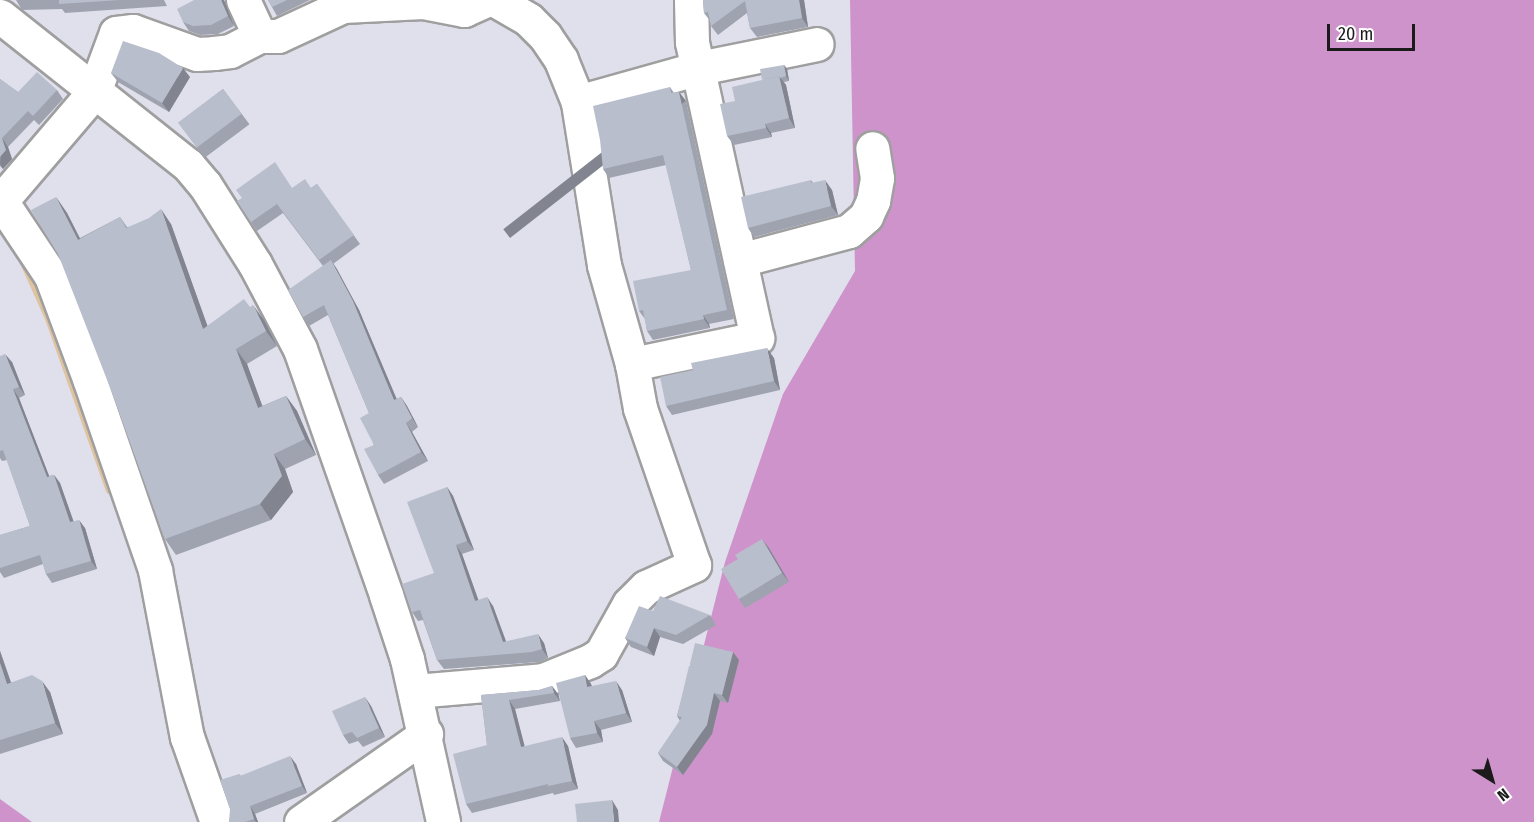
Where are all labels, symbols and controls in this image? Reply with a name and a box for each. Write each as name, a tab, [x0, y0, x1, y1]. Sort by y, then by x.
scale bar	[1330, 12, 1418, 50]
text: 20 m	[1338, 23, 1373, 45]
north arrow	[1462, 750, 1522, 810]
text: N	[1494, 784, 1513, 805]

